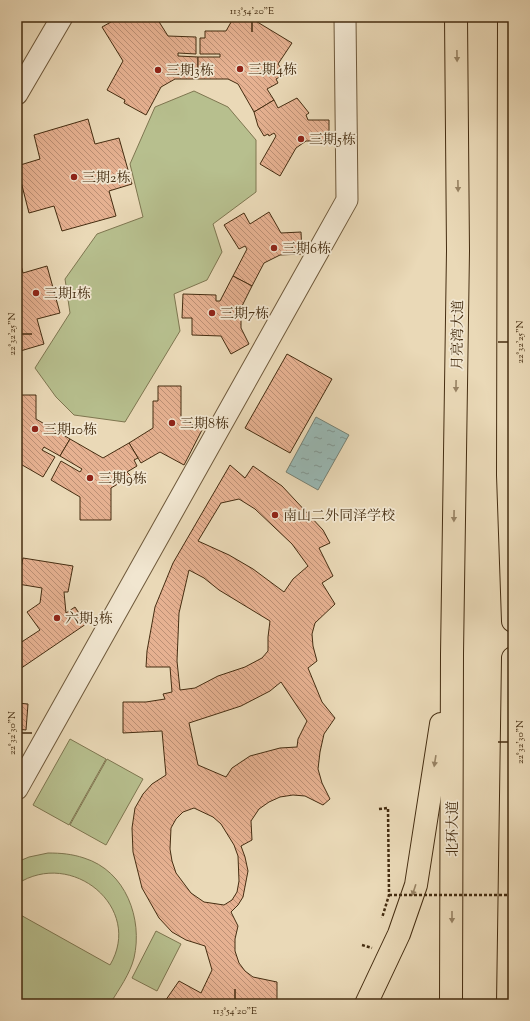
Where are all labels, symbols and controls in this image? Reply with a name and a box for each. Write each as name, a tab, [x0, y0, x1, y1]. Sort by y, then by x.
text: 113°54'20"E	[230, 4, 274, 19]
one-way arrow	[454, 50, 460, 63]
place label: 三期4栋	[248, 61, 297, 81]
place label: 三期3栋	[166, 62, 214, 82]
marker: 三期4栋	[235, 64, 245, 74]
marker: 三期3栋	[153, 65, 163, 75]
place label: 三期5栋	[309, 131, 356, 151]
marker: 三期5栋	[296, 134, 306, 144]
place label: 三期2栋	[82, 169, 131, 189]
marker: 三期2栋	[69, 172, 79, 182]
one-way arrow	[455, 180, 461, 193]
place label: 三期6栋	[282, 240, 331, 260]
marker: 三期6栋	[269, 243, 279, 253]
place label: 三期1栋	[44, 285, 91, 305]
marker: 三期1栋	[31, 288, 41, 298]
street label: 月亮湾大道	[448, 300, 470, 370]
place label: 三期7栋	[220, 305, 269, 325]
marker: 三期7栋	[207, 308, 217, 318]
text: 22°32'25"N	[5, 312, 20, 356]
text: 22°32'25"N	[513, 320, 528, 364]
one-way arrow	[453, 380, 459, 393]
place label: 三期8栋	[180, 415, 229, 435]
marker: 三期8栋	[167, 418, 177, 428]
place label: 三期10栋	[43, 421, 97, 441]
marker: 三期10栋	[30, 424, 40, 434]
place label: 三期9栋	[98, 470, 147, 490]
marker: 三期9栋	[85, 473, 95, 483]
place label: 南山二外同泽学校	[283, 507, 395, 527]
marker: 南山二外同泽学校	[270, 510, 280, 520]
one-way arrow	[451, 510, 457, 523]
place label: 六期3栋	[65, 610, 113, 630]
marker: 六期3栋	[52, 613, 62, 623]
text: 22°32'30"N	[5, 711, 20, 755]
text: 22°32'30"N	[513, 720, 528, 764]
one-way arrow	[432, 755, 438, 768]
street label: 北环大道	[444, 801, 464, 857]
one-way arrow	[411, 884, 417, 896]
one-way arrow	[449, 911, 455, 924]
text: 113°54'20"E	[213, 1004, 257, 1019]

